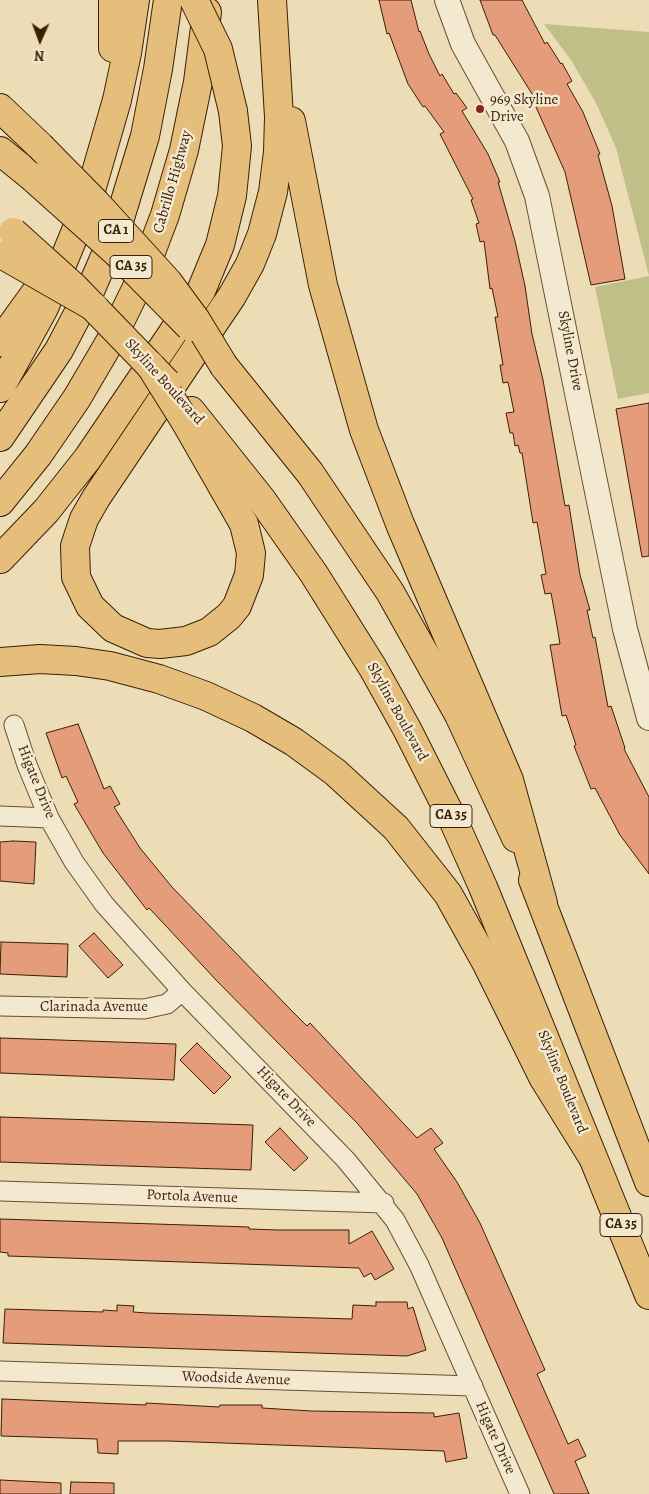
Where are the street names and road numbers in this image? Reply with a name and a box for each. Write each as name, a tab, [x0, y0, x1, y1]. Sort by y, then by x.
street label: Cabrillo Highway	[150, 129, 196, 235]
road number: CA 1	[98, 220, 134, 242]
road number: CA 35	[110, 256, 152, 278]
street label: Skyline Drive	[553, 309, 587, 393]
street label: Skyline Boulevard	[121, 335, 207, 429]
street label: Skyline Boulevard	[363, 660, 431, 764]
street label: Higate Drive	[13, 742, 59, 822]
road number: CA 35	[430, 804, 472, 828]
street label: Clarinada Avenue	[40, 998, 148, 1016]
street label: Skyline Boulevard	[533, 1028, 591, 1136]
street label: Higate Drive	[252, 1063, 320, 1131]
street label: Portola Avenue	[146, 1186, 238, 1208]
road number: CA 35	[600, 1214, 642, 1236]
street label: Woodside Avenue	[181, 1368, 291, 1390]
street label: Higate Drive	[471, 1399, 519, 1477]

